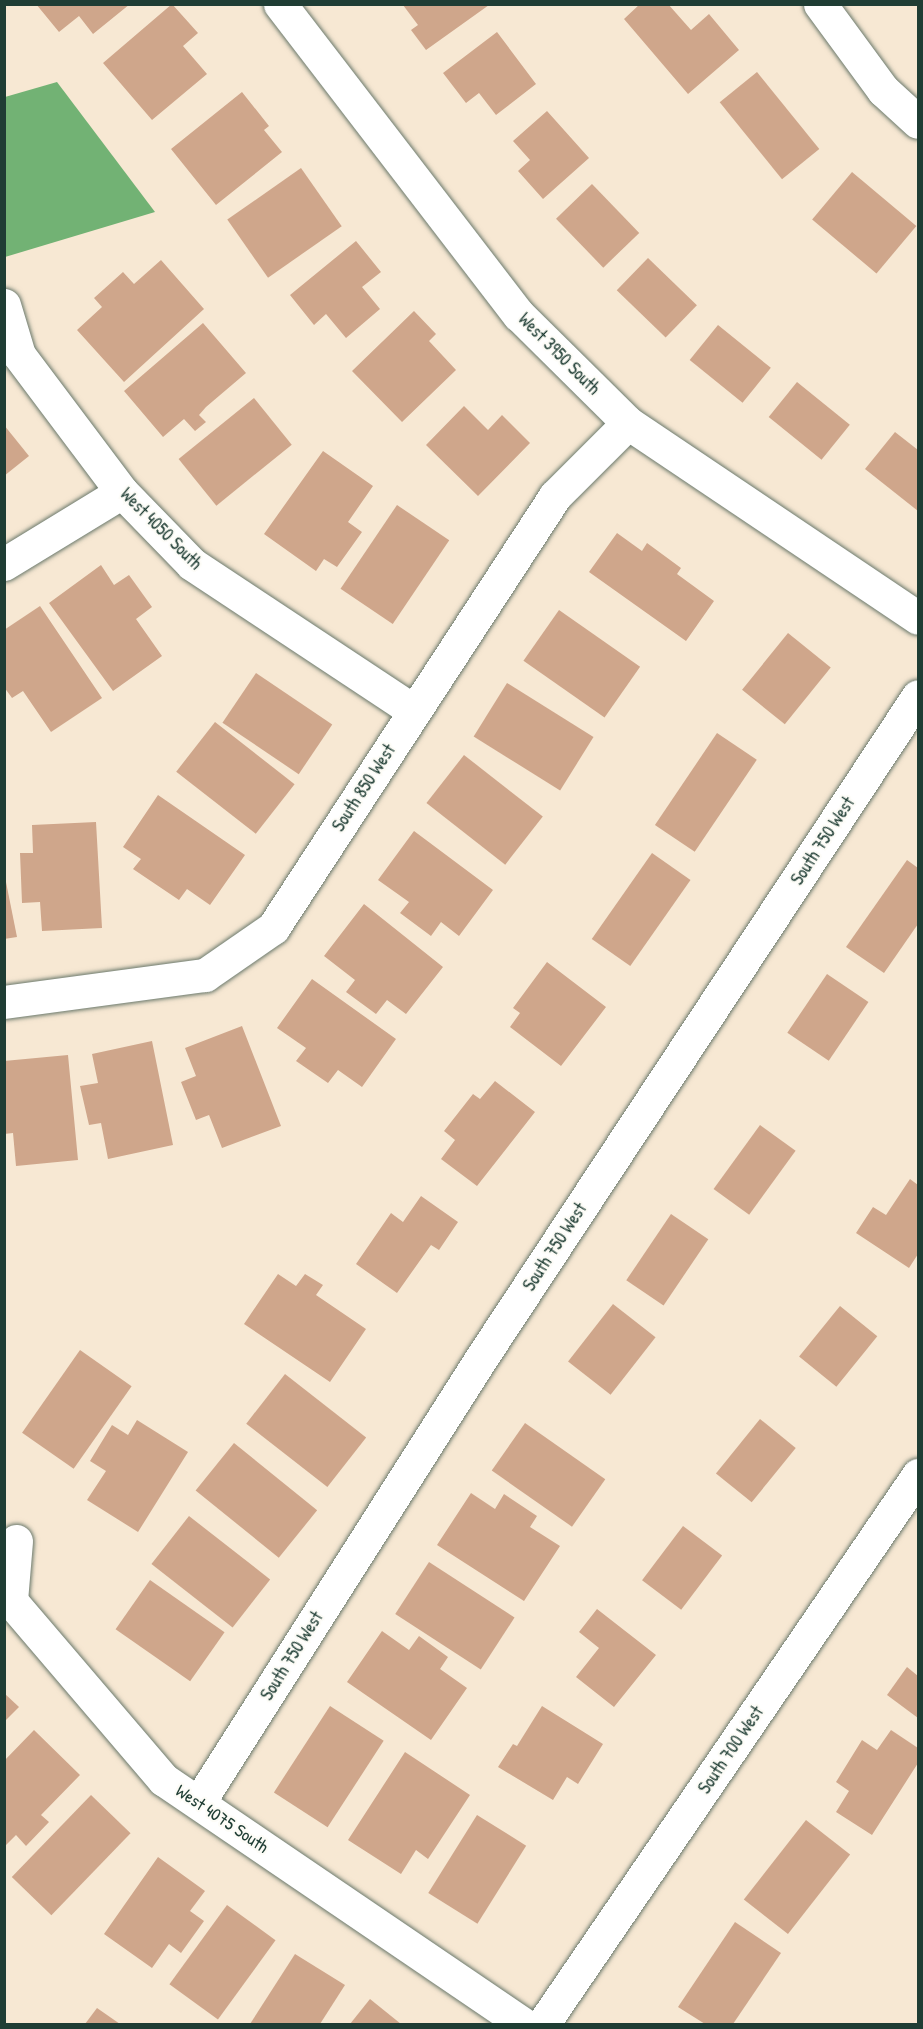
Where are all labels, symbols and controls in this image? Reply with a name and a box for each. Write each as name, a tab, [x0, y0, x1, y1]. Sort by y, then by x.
street label: West 3950 South	[514, 309, 604, 399]
street label: West 4050 South	[116, 484, 206, 574]
street label: South 850 West	[328, 740, 400, 836]
street label: South 750 West	[787, 793, 859, 889]
street label: South 750 West	[519, 1199, 591, 1295]
street label: South 750 West	[256, 1608, 328, 1704]
street label: South 700 West	[694, 1702, 768, 1798]
street label: West 4075 South	[171, 1780, 273, 1858]

